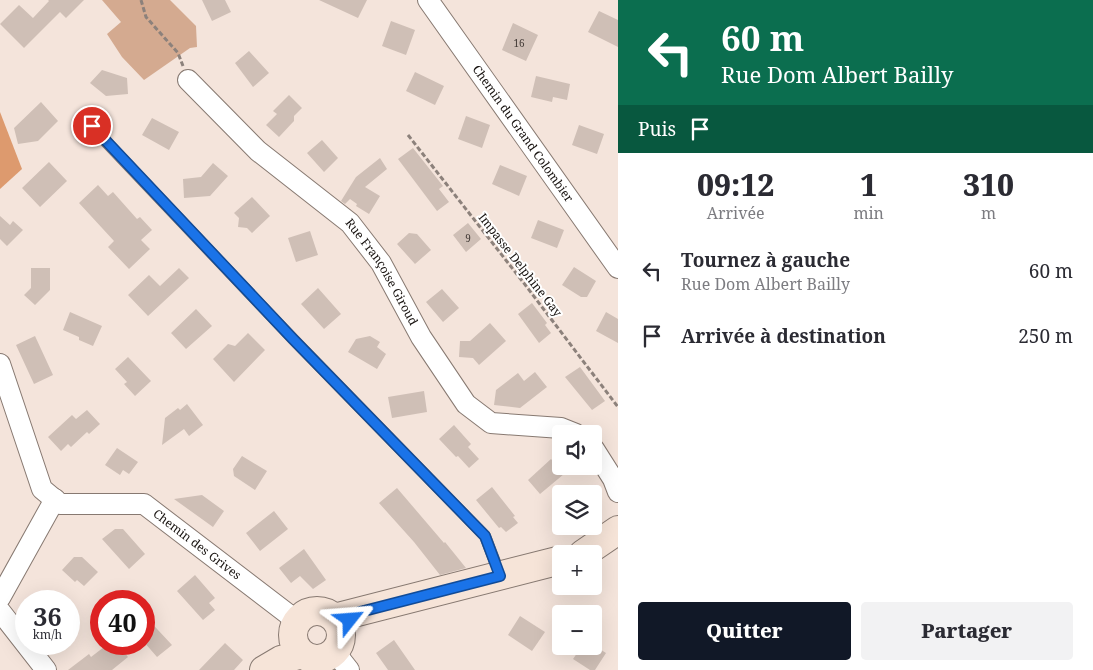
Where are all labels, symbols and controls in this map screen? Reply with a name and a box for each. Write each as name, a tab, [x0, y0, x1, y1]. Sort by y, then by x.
text: 60 m	[721, 14, 804, 61]
icon: left	[638, 20, 703, 85]
house number: 16	[513, 36, 525, 50]
text: Rue Dom Albert Bailly	[721, 59, 953, 89]
street label: Chemin du Grand Colombier	[469, 62, 578, 206]
pin	[71, 105, 113, 147]
icon: arrive	[78, 112, 106, 140]
icon: arrive	[686, 115, 714, 143]
text: Puis	[638, 116, 676, 142]
text: 09:12	[697, 164, 774, 205]
text: 1	[860, 164, 877, 205]
text: 310	[963, 164, 1014, 205]
text: Arrivée	[707, 202, 765, 224]
text: min	[853, 202, 884, 224]
text: m	[981, 202, 996, 224]
street label: Impasse Delphine Gay	[475, 209, 566, 320]
street label: Rue Françoise Giroud	[342, 215, 422, 329]
house number: 9	[465, 231, 471, 245]
text: Tournez à gauche	[681, 247, 850, 273]
icon: left	[638, 257, 666, 285]
text: 60 m	[1029, 258, 1073, 284]
text: Rue Dom Albert Bailly	[681, 273, 850, 295]
icon: arrive	[638, 322, 666, 350]
text: Arrivée à destination	[681, 323, 886, 349]
text: 250 m	[1018, 323, 1073, 349]
map controls	[552, 425, 602, 655]
button: sound	[552, 425, 602, 475]
button: layers	[552, 485, 602, 535]
street label: Chemin des Grives	[150, 505, 245, 583]
button: +	[552, 545, 602, 595]
speed limit sign: 40	[90, 590, 155, 655]
position arrow	[323, 593, 375, 645]
text: 36	[33, 599, 62, 633]
button: Quitter	[638, 602, 851, 660]
button: Partager	[861, 602, 1073, 660]
button: −	[552, 605, 602, 655]
text: km/h	[33, 626, 62, 643]

